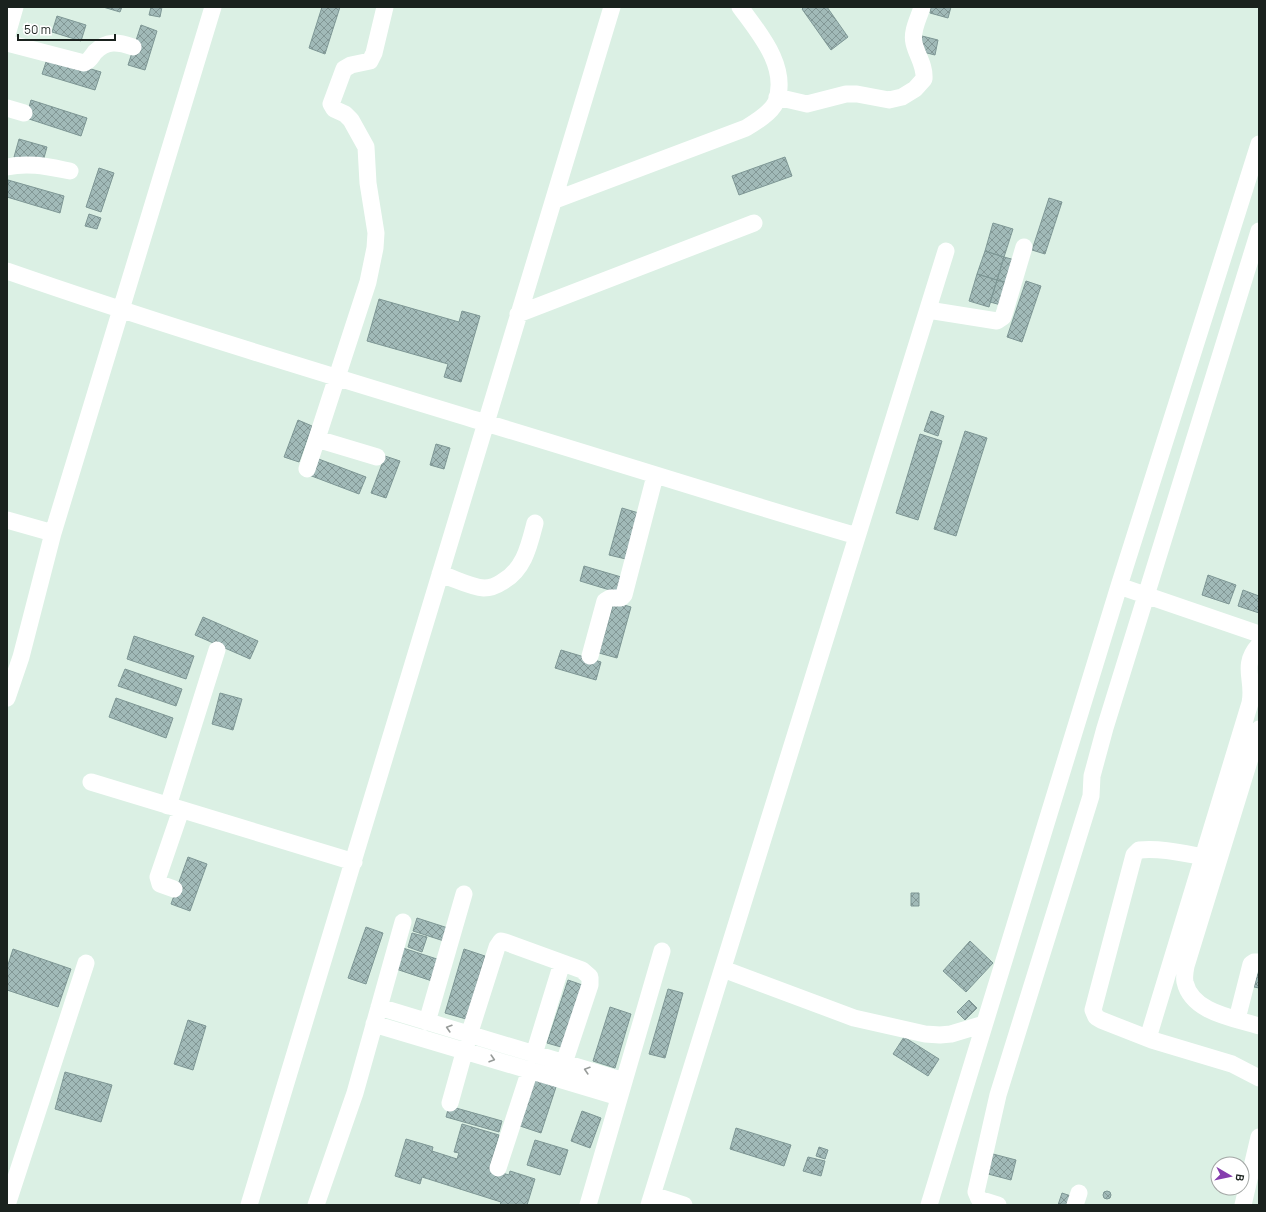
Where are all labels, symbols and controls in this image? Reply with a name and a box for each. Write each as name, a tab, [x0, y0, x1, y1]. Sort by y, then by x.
scale bar	[18, 16, 115, 42]
text: 50 m	[24, 21, 51, 38]
one-way arrow	[445, 1024, 452, 1033]
one-way arrow	[488, 1054, 495, 1063]
one-way arrow	[583, 1066, 590, 1075]
north arrow	[1210, 1156, 1250, 1196]
text: B	[1232, 1173, 1248, 1182]

